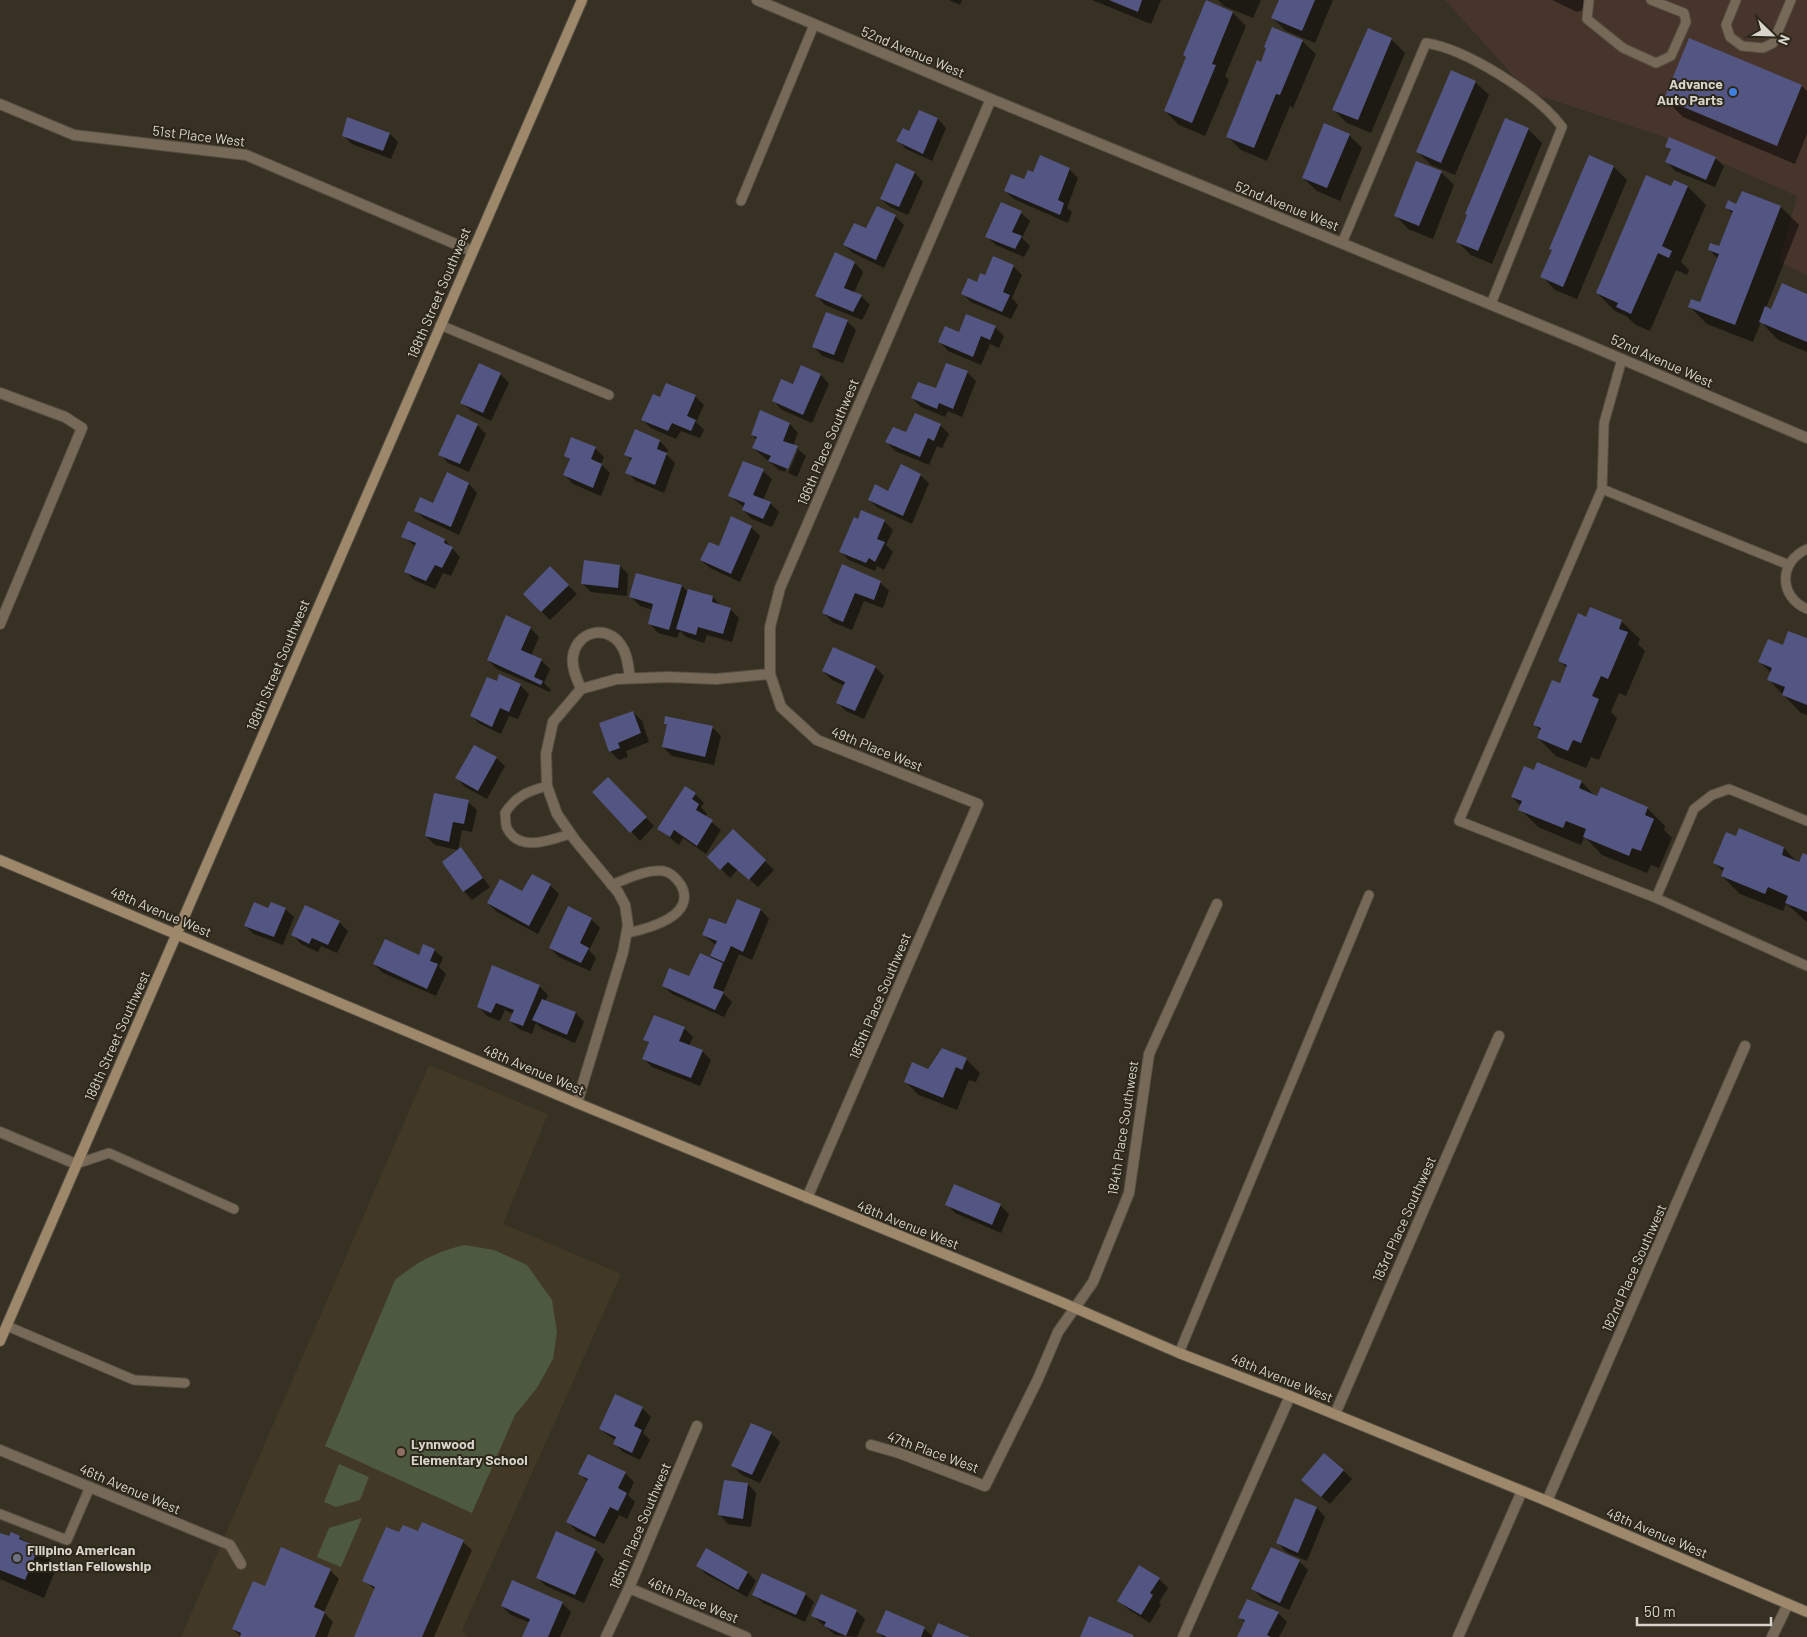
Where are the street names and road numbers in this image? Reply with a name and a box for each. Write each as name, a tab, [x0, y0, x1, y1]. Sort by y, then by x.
street label: 52nd Avenue West	[859, 22, 967, 81]
street label: 51st Place West	[152, 121, 246, 150]
street label: 52nd Avenue West	[1233, 177, 1342, 234]
street label: 188th Street Southwest	[403, 225, 474, 361]
street label: 52nd Avenue West	[1608, 330, 1716, 391]
street label: 186th Place Southwest	[793, 376, 862, 508]
street label: 188th Street Southwest	[242, 597, 313, 733]
street label: 49th Place West	[829, 722, 926, 775]
street label: 48th Avenue West	[108, 883, 214, 941]
street label: 185th Place Southwest	[845, 930, 914, 1062]
street label: 188th Street Southwest	[80, 968, 153, 1104]
street label: 48th Avenue West	[481, 1041, 587, 1099]
street label: 184th Place Southwest	[1103, 1059, 1142, 1197]
street label: 183rd Place Southwest	[1368, 1153, 1439, 1284]
street label: 48th Avenue West	[855, 1196, 962, 1253]
street label: 182nd Place Southwest	[1598, 1201, 1669, 1335]
street label: 48th Avenue West	[1229, 1349, 1336, 1406]
street label: 47th Place West	[885, 1427, 981, 1476]
street label: 46th Avenue West	[77, 1460, 183, 1518]
street label: 185th Place Southwest	[605, 1460, 674, 1592]
street label: 48th Avenue West	[1604, 1504, 1710, 1562]
street label: 46th Place West	[645, 1573, 741, 1626]

